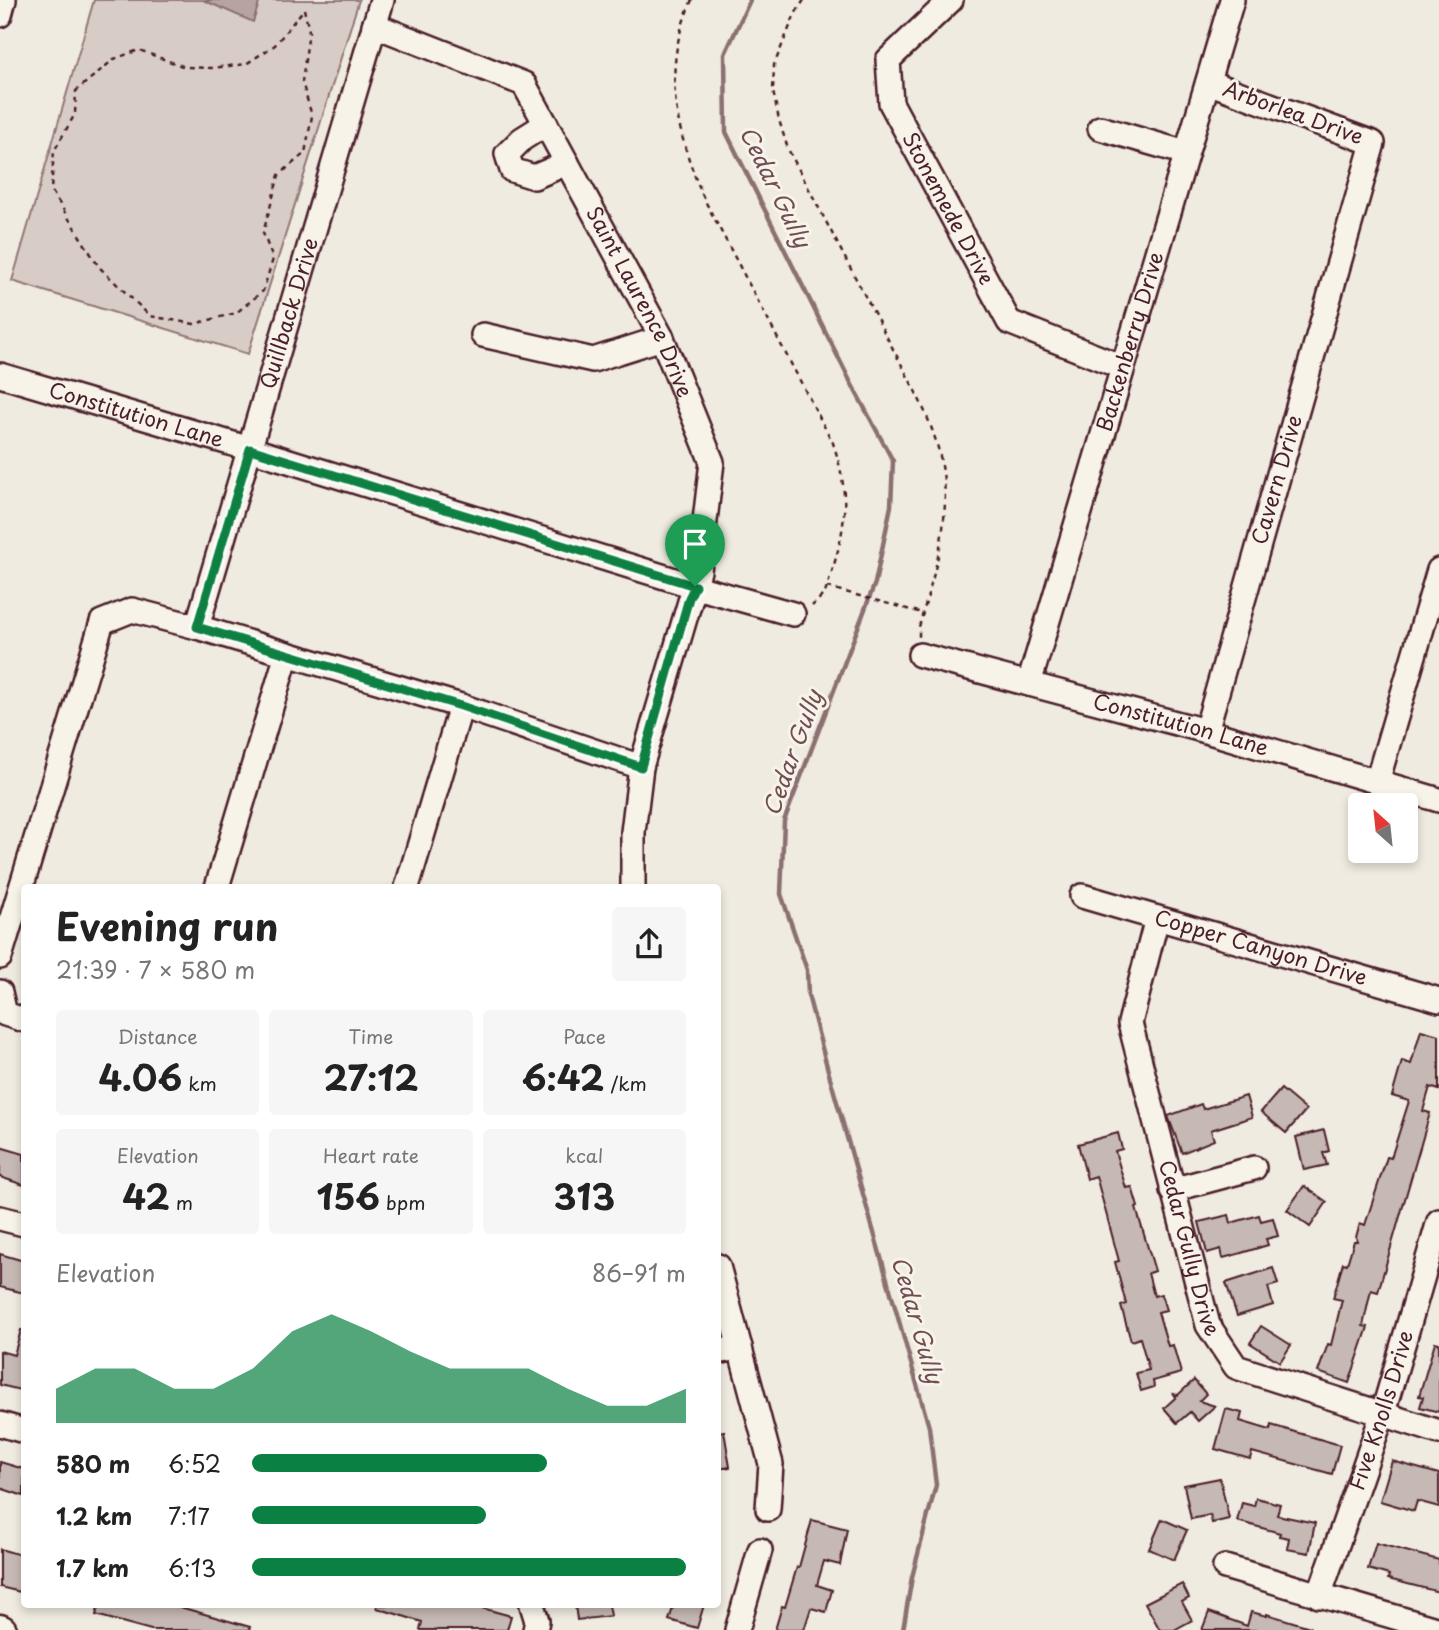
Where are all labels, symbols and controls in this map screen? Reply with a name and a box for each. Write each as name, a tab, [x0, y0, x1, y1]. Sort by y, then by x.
street label: Arborlea Drive	[1219, 71, 1368, 151]
water label: Cedar Gully	[732, 120, 822, 255]
street label: Stonemede Drive	[895, 125, 1004, 290]
street label: Saint Laurence Drive	[579, 200, 702, 402]
street label: Quillback Drive	[250, 233, 325, 392]
street label: Backenberry Drive	[1087, 247, 1170, 435]
street label: Constitution Lane	[46, 372, 228, 454]
street label: Cavern Drive	[1242, 411, 1309, 548]
pin	[665, 514, 725, 586]
icon: arrive	[676, 525, 714, 563]
water label: Cedar Gully	[753, 683, 831, 820]
street label: Constitution Lane	[1090, 684, 1273, 763]
north arrow	[1348, 793, 1418, 863]
map controls	[1348, 793, 1418, 863]
text: Evening run	[56, 897, 278, 954]
street label: Copper Canyon Drive	[1151, 900, 1371, 992]
button: share	[612, 907, 686, 981]
text: 21:39 · 7 × 580 m	[56, 952, 255, 987]
text: Distance	[118, 1022, 198, 1050]
text: Time	[349, 1022, 393, 1050]
text: Pace	[563, 1022, 606, 1050]
text: 4.06	[98, 1050, 182, 1103]
text: 27:12	[323, 1050, 419, 1103]
text: 6:42	[522, 1050, 604, 1103]
text: km	[182, 1069, 217, 1097]
text: /km	[604, 1069, 647, 1097]
text: Elevation	[117, 1141, 199, 1169]
text: Heart rate	[323, 1141, 419, 1169]
text: kcal	[565, 1141, 603, 1169]
street label: Cedar Gully Drive	[1152, 1156, 1229, 1342]
text: 42	[122, 1169, 170, 1222]
text: 156	[316, 1169, 380, 1222]
text: 313	[553, 1169, 615, 1222]
text: m	[170, 1188, 193, 1216]
text: bpm	[380, 1188, 426, 1216]
water label: Cedar Gully	[884, 1252, 954, 1389]
text: Elevation	[56, 1255, 155, 1290]
text: 86–91 m	[592, 1255, 686, 1290]
street label: Five Knolls Drive	[1339, 1326, 1420, 1494]
text: 580 m	[56, 1446, 130, 1481]
text: 6:52	[168, 1446, 221, 1481]
text: 1.2 km	[56, 1498, 132, 1533]
text: 7:17	[168, 1498, 210, 1533]
text: 1.7 km	[56, 1550, 129, 1585]
text: 6:13	[168, 1550, 216, 1585]

